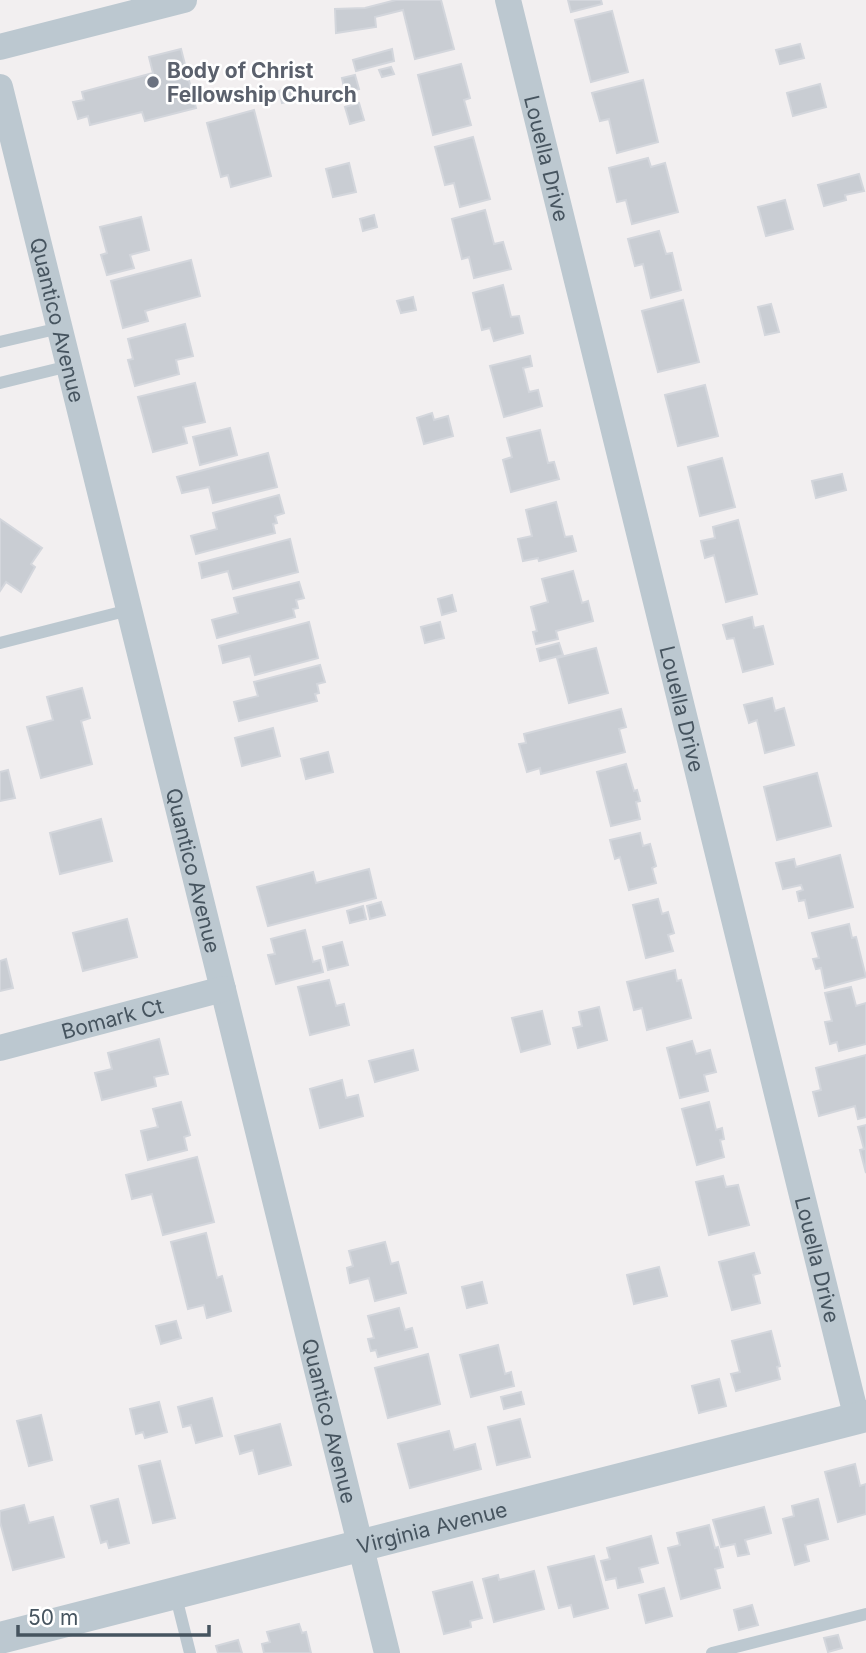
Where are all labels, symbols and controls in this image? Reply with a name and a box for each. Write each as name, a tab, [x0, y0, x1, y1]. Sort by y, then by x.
place label: Body of Christ Fellowship Church	[167, 58, 357, 107]
marker: Body of Christ Fellowship Church	[145, 74, 161, 90]
street label: Louella Drive	[519, 93, 574, 224]
street label: Quantico Avenue	[25, 235, 90, 405]
street label: Louella Drive	[655, 643, 710, 775]
street label: Quantico Avenue	[161, 785, 226, 955]
street label: Bomark Ct	[58, 993, 166, 1044]
street label: Louella Drive	[790, 1194, 845, 1325]
street label: Quantico Avenue	[297, 1336, 362, 1506]
street label: Virginia Avenue	[354, 1496, 510, 1559]
scale bar	[18, 1594, 208, 1638]
text: 50 m	[28, 1605, 78, 1630]

